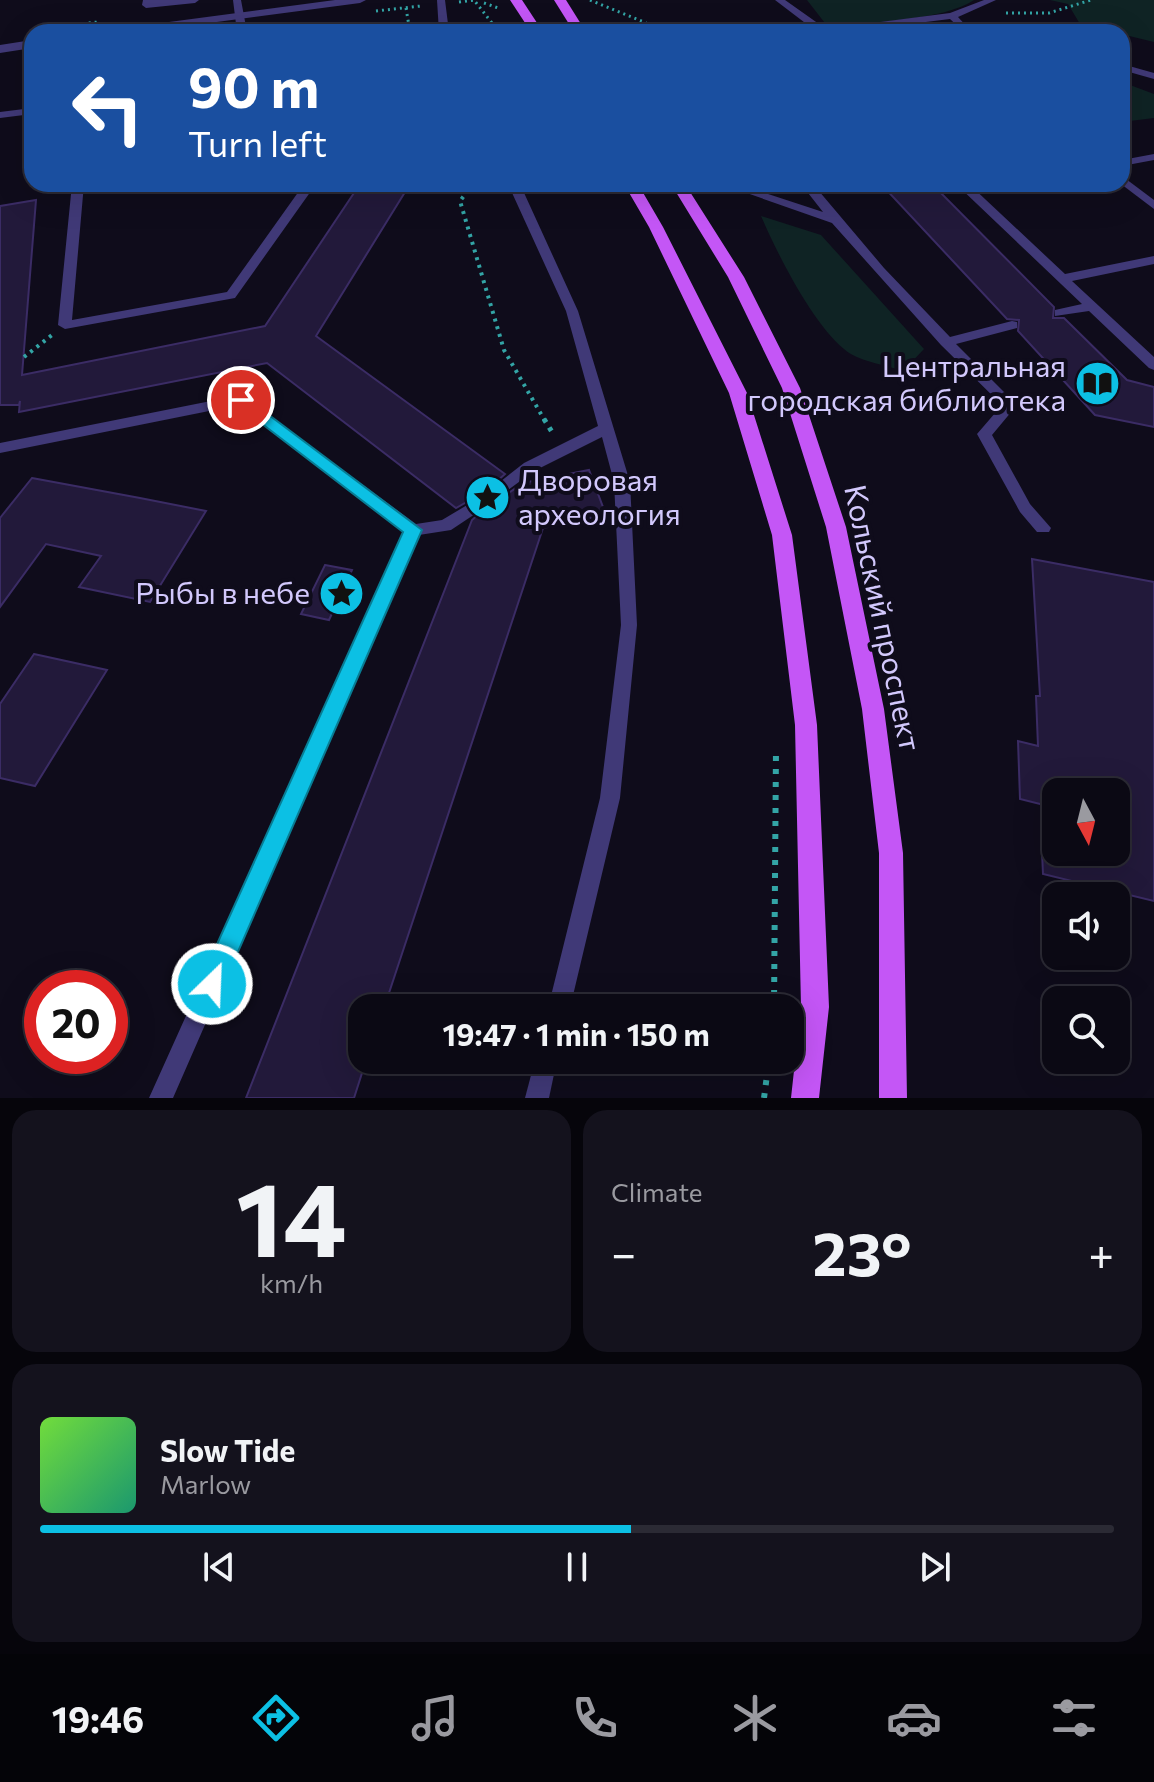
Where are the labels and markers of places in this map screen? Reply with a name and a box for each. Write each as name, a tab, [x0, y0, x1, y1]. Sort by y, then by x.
place label: Центральная городская библиотека	[747, 346, 1066, 417]
library icon: Центральная городская библиотека	[1073, 360, 1121, 408]
pin	[207, 366, 275, 434]
place label: Дворовая археология	[518, 460, 681, 531]
place icon: Дворовая археология	[463, 474, 511, 522]
place icon: Рыбы в небе	[317, 570, 365, 618]
place label: Рыбы в небе	[135, 573, 310, 610]

